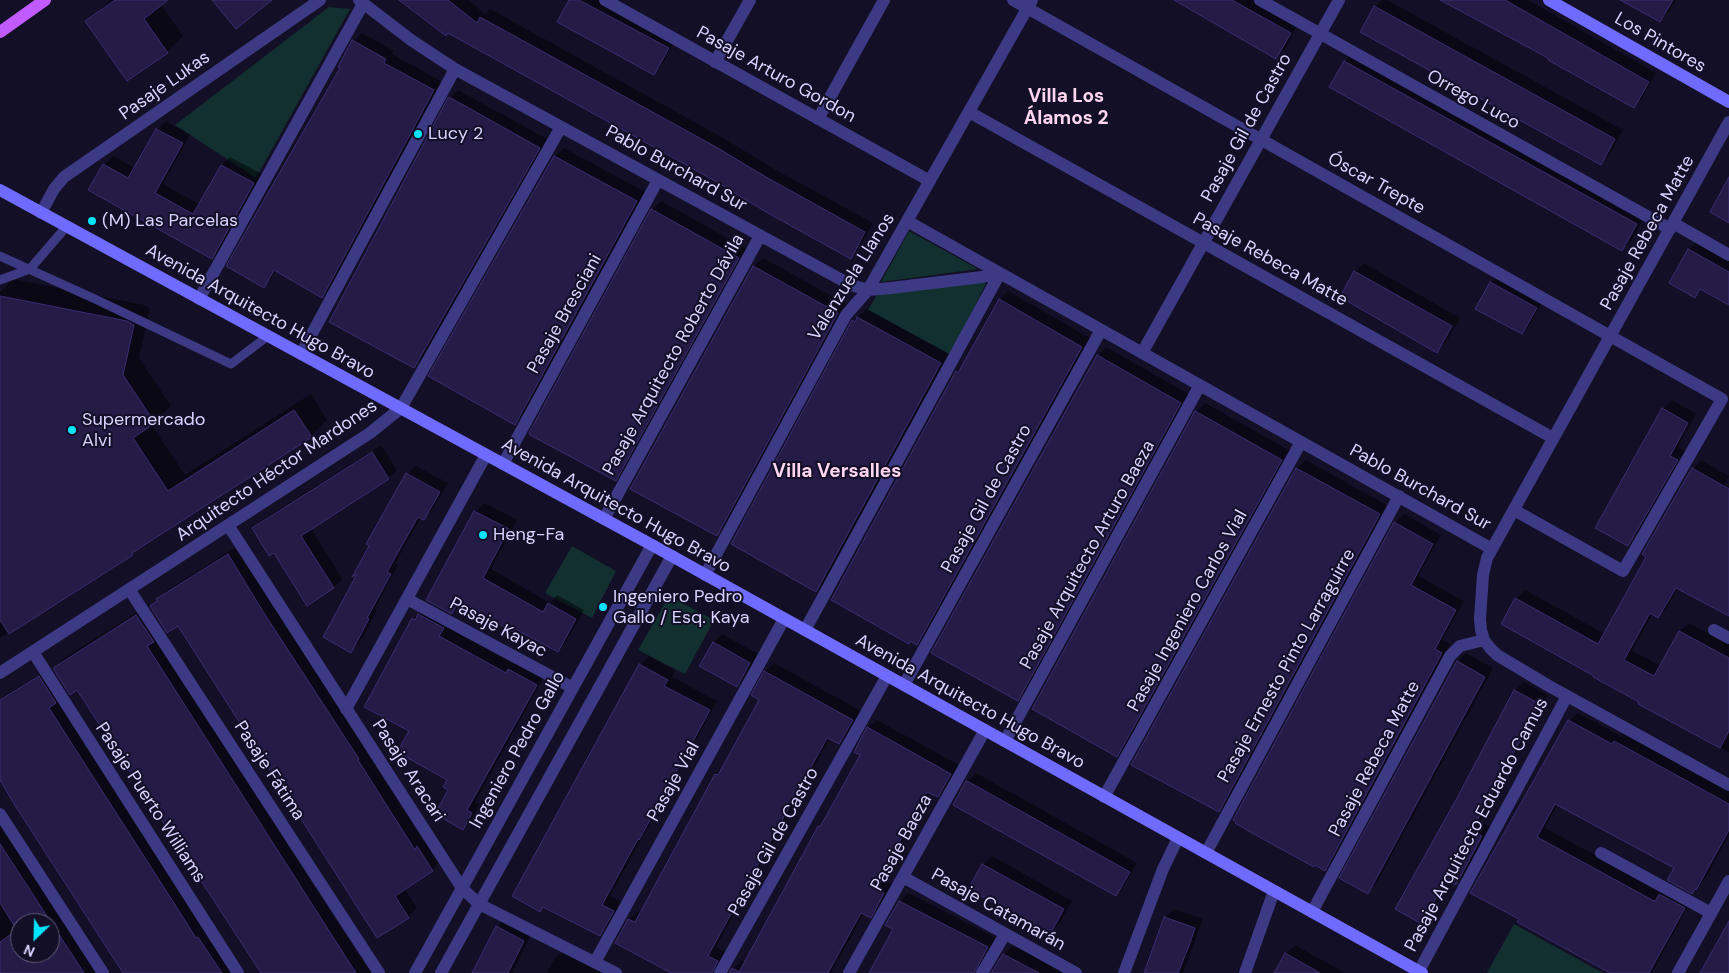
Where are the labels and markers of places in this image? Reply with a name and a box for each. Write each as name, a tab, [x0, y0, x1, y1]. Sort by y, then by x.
place label: Lucy 2	[428, 123, 483, 145]
marker: Lucy 2	[412, 128, 424, 140]
place label: (M) Las Parcelas	[102, 210, 238, 232]
marker: (M) Las Parcelas	[86, 215, 98, 227]
place label: Supermercado Alvi	[82, 409, 206, 452]
marker: Supermercado Alvi	[66, 424, 78, 436]
place label: Heng-Fa	[493, 524, 564, 546]
marker: Heng-Fa	[477, 529, 489, 541]
place label: Ingeniero Pedro Gallo / Esq. Kaya	[613, 586, 749, 628]
marker: Ingeniero Pedro Gallo / Esq. Kaya	[597, 601, 609, 613]

